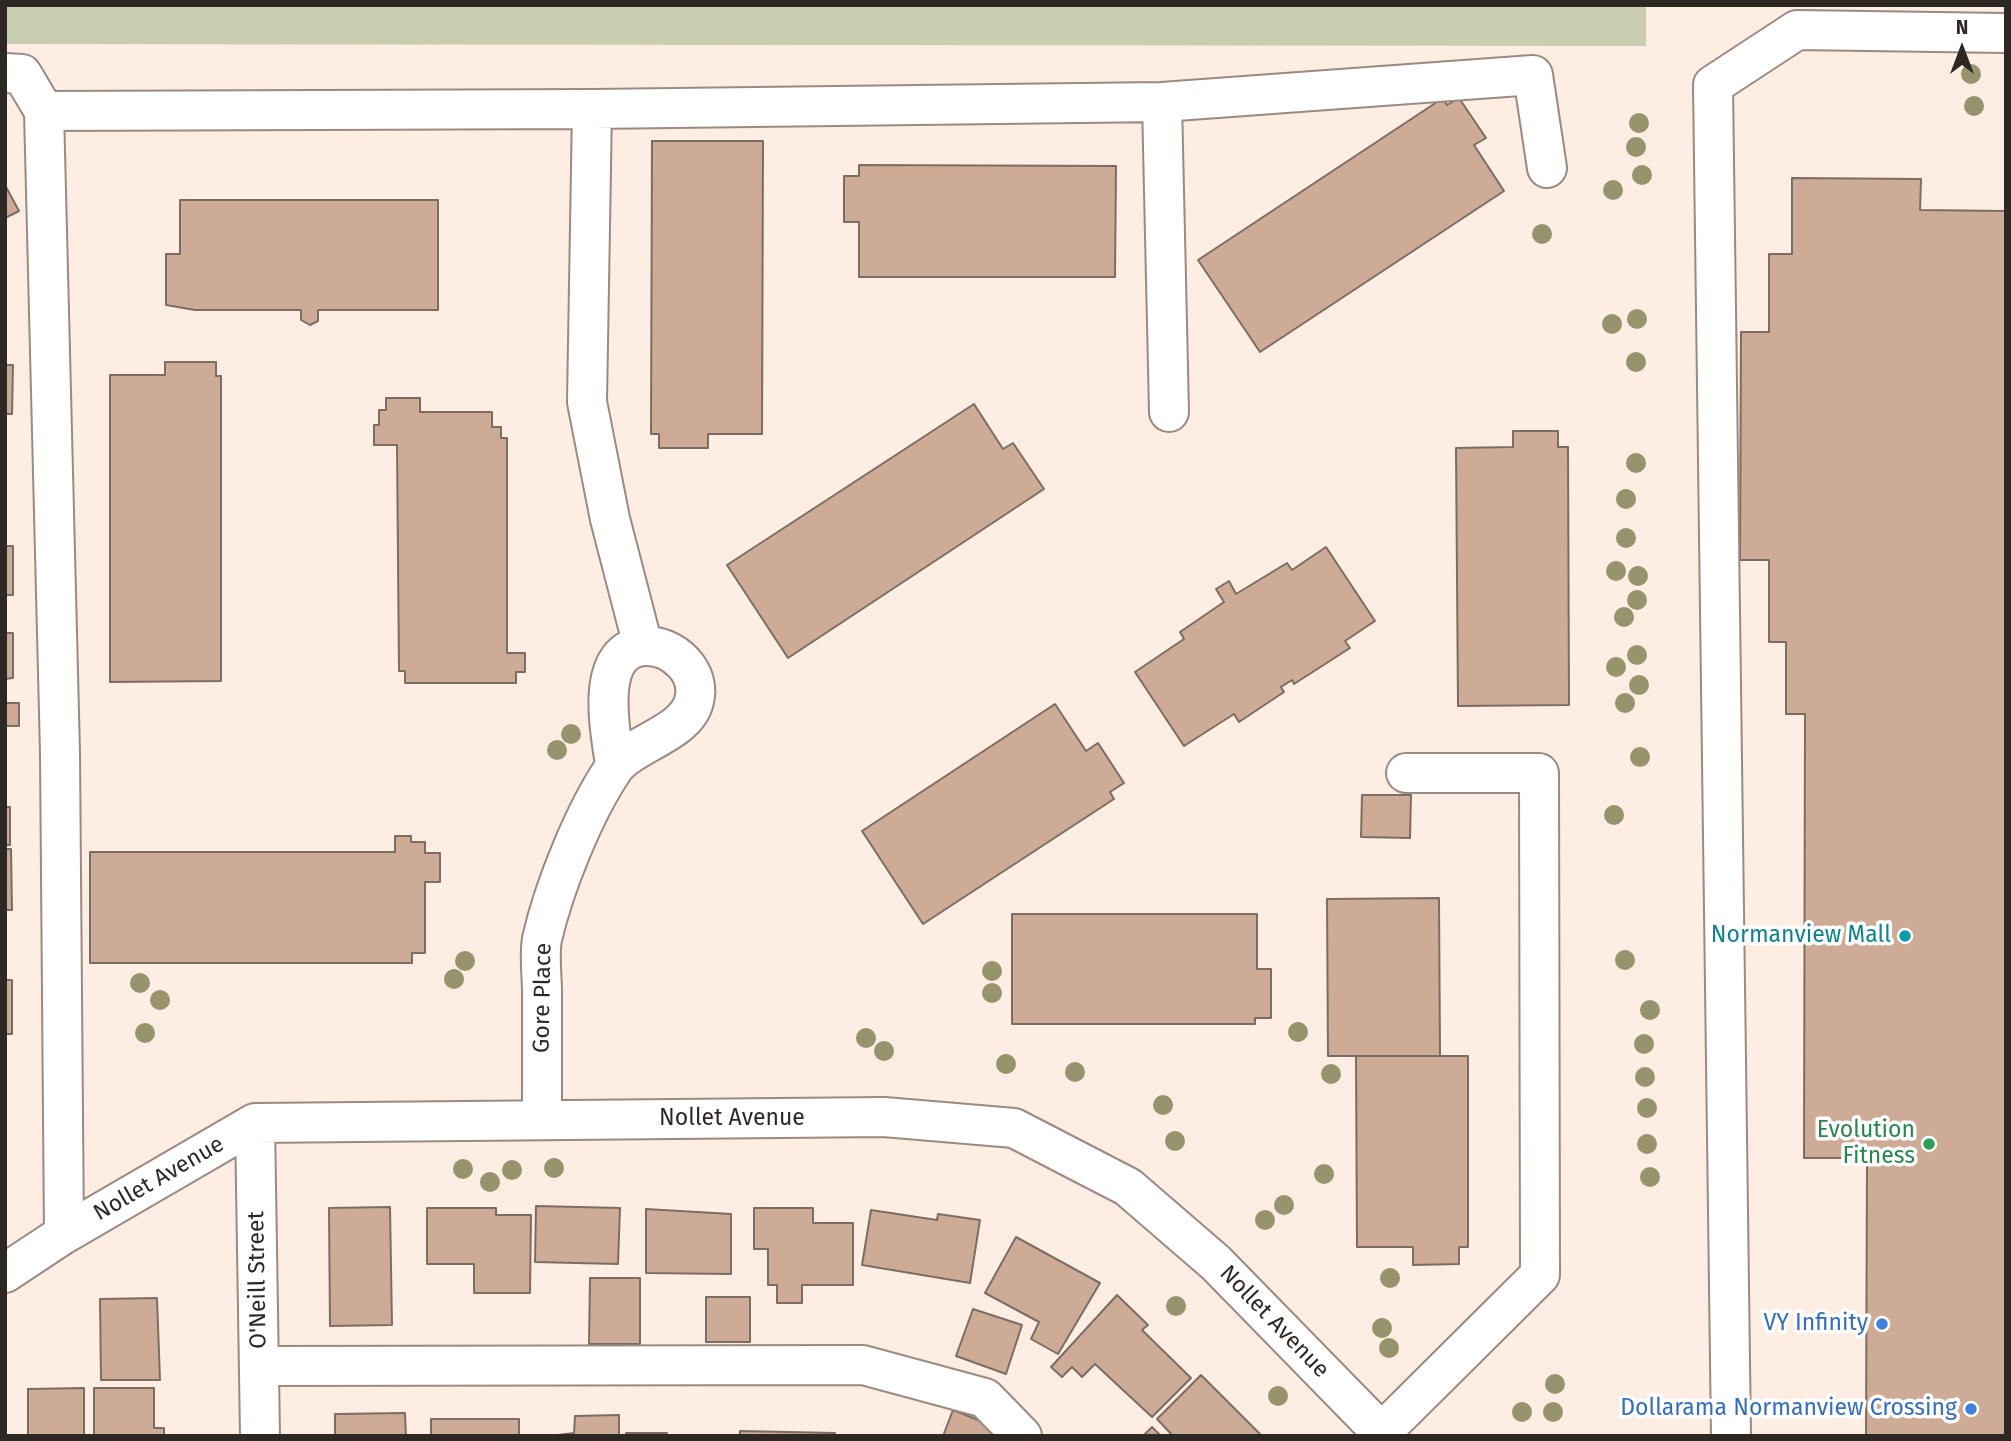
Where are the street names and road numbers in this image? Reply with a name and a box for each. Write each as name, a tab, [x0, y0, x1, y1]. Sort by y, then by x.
street label: Gore Place	[528, 943, 558, 1053]
street label: Nollet Avenue	[659, 1105, 805, 1133]
street label: Nollet Avenue	[89, 1131, 229, 1227]
street label: O'Neill Street	[243, 1211, 273, 1349]
street label: Nollet Avenue	[1213, 1260, 1335, 1384]

